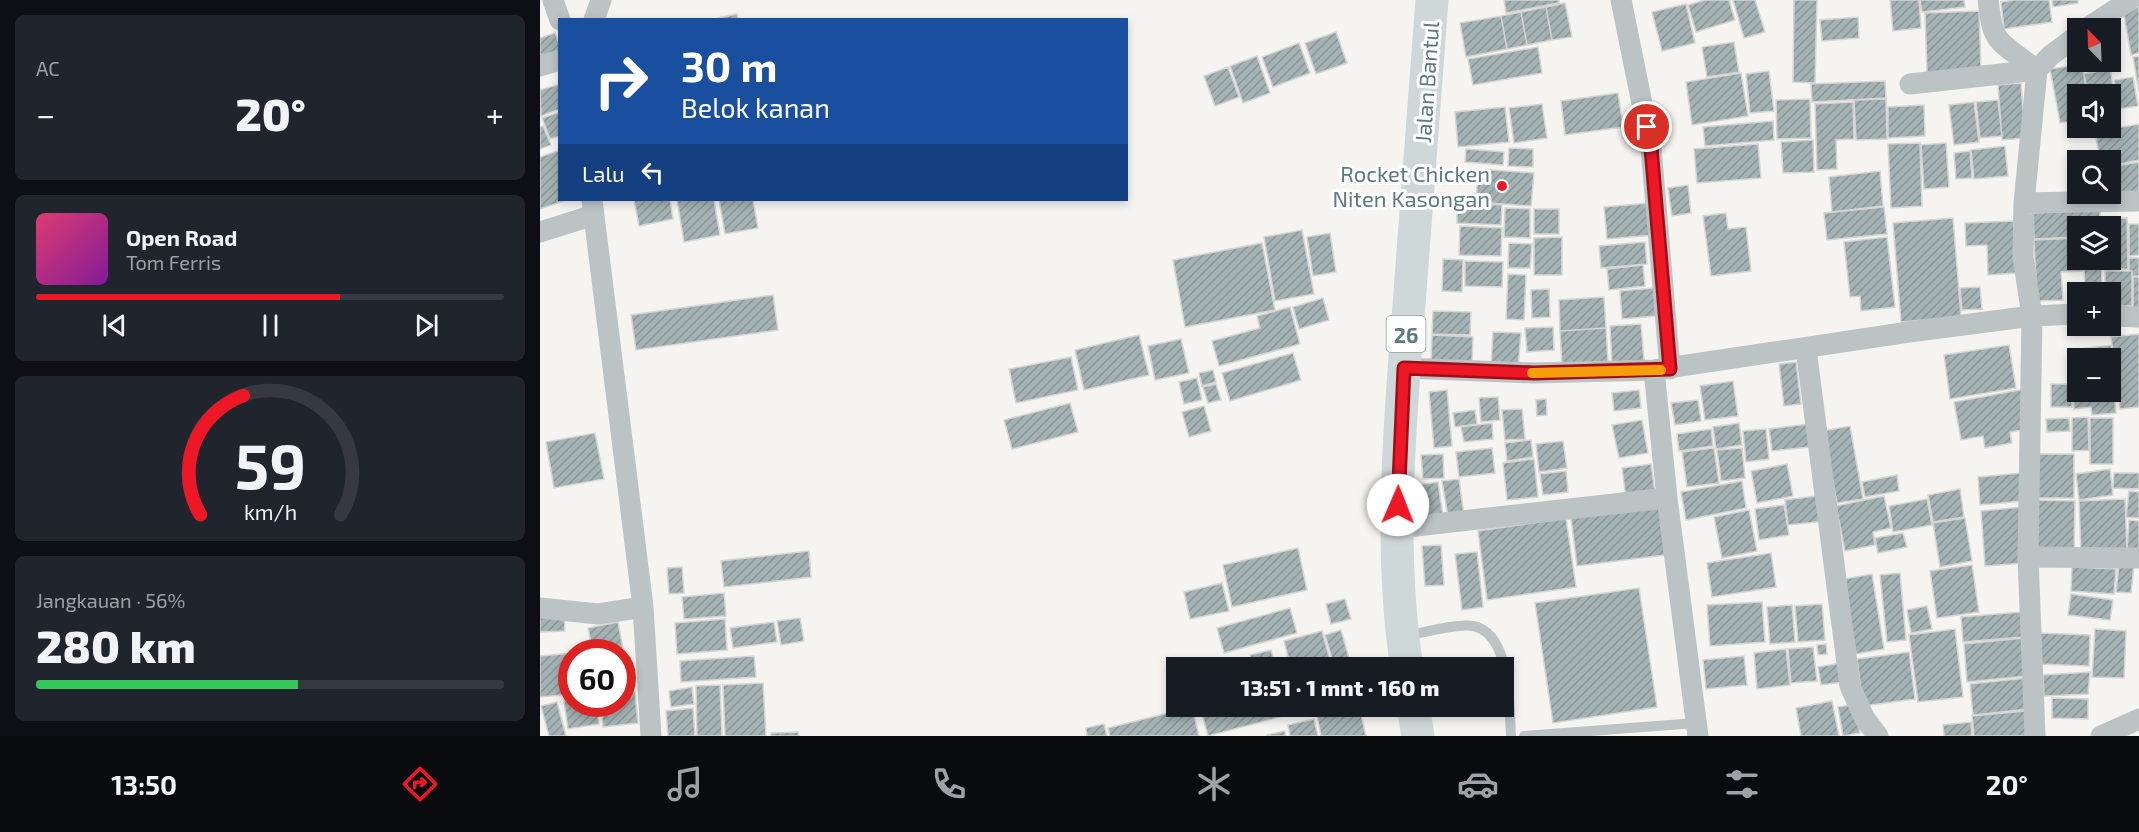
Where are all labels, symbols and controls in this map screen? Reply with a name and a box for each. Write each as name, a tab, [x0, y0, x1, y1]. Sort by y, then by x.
north arrow	[2067, 18, 2121, 72]
map controls	[2067, 18, 2121, 402]
street label: Jalan Bantul	[1409, 20, 1443, 144]
text: 30 m	[681, 40, 777, 90]
icon: right	[582, 42, 660, 120]
text: AC	[36, 56, 60, 80]
button: sound	[2067, 84, 2121, 138]
text: 20°	[235, 86, 306, 140]
text: Belok kanan	[681, 91, 830, 123]
text: −	[36, 94, 55, 134]
text: +	[486, 94, 504, 134]
pin	[1621, 101, 1672, 152]
icon: arrive	[1630, 110, 1663, 143]
button: search	[2067, 150, 2121, 204]
icon: left	[636, 156, 669, 189]
text: Lalu	[582, 160, 624, 186]
place label: Rocket Chicken Niten Kasongan	[1333, 160, 1490, 211]
marker: Rocket Chicken Niten Kasongan	[1495, 179, 1509, 193]
button: layers	[2067, 216, 2121, 270]
text: Open Road	[126, 224, 238, 250]
text: Tom Ferris	[126, 250, 221, 274]
button: +	[2067, 282, 2121, 336]
icon: previous	[98, 309, 131, 342]
icon: pause	[254, 309, 287, 342]
icon: next	[410, 309, 443, 342]
road number: 26	[1386, 316, 1426, 352]
button: −	[2067, 348, 2121, 402]
text: 59	[234, 427, 306, 502]
position arrow	[1366, 473, 1430, 537]
text: km/h	[243, 500, 297, 525]
text: Jangkauan · 56%	[36, 588, 185, 612]
text: 280 km	[36, 618, 196, 672]
speed limit sign: 60	[558, 639, 636, 717]
text: 13:51 · 1 mnt · 160 m	[1240, 674, 1440, 700]
icon: directions	[399, 763, 441, 805]
icon: music	[664, 763, 706, 805]
icon: phone	[928, 763, 970, 805]
icon: climate	[1193, 763, 1235, 805]
icon: car	[1457, 763, 1499, 805]
icon: filters	[1721, 763, 1763, 805]
text: 13:50	[111, 768, 177, 800]
text: 20°	[1986, 768, 2028, 800]

